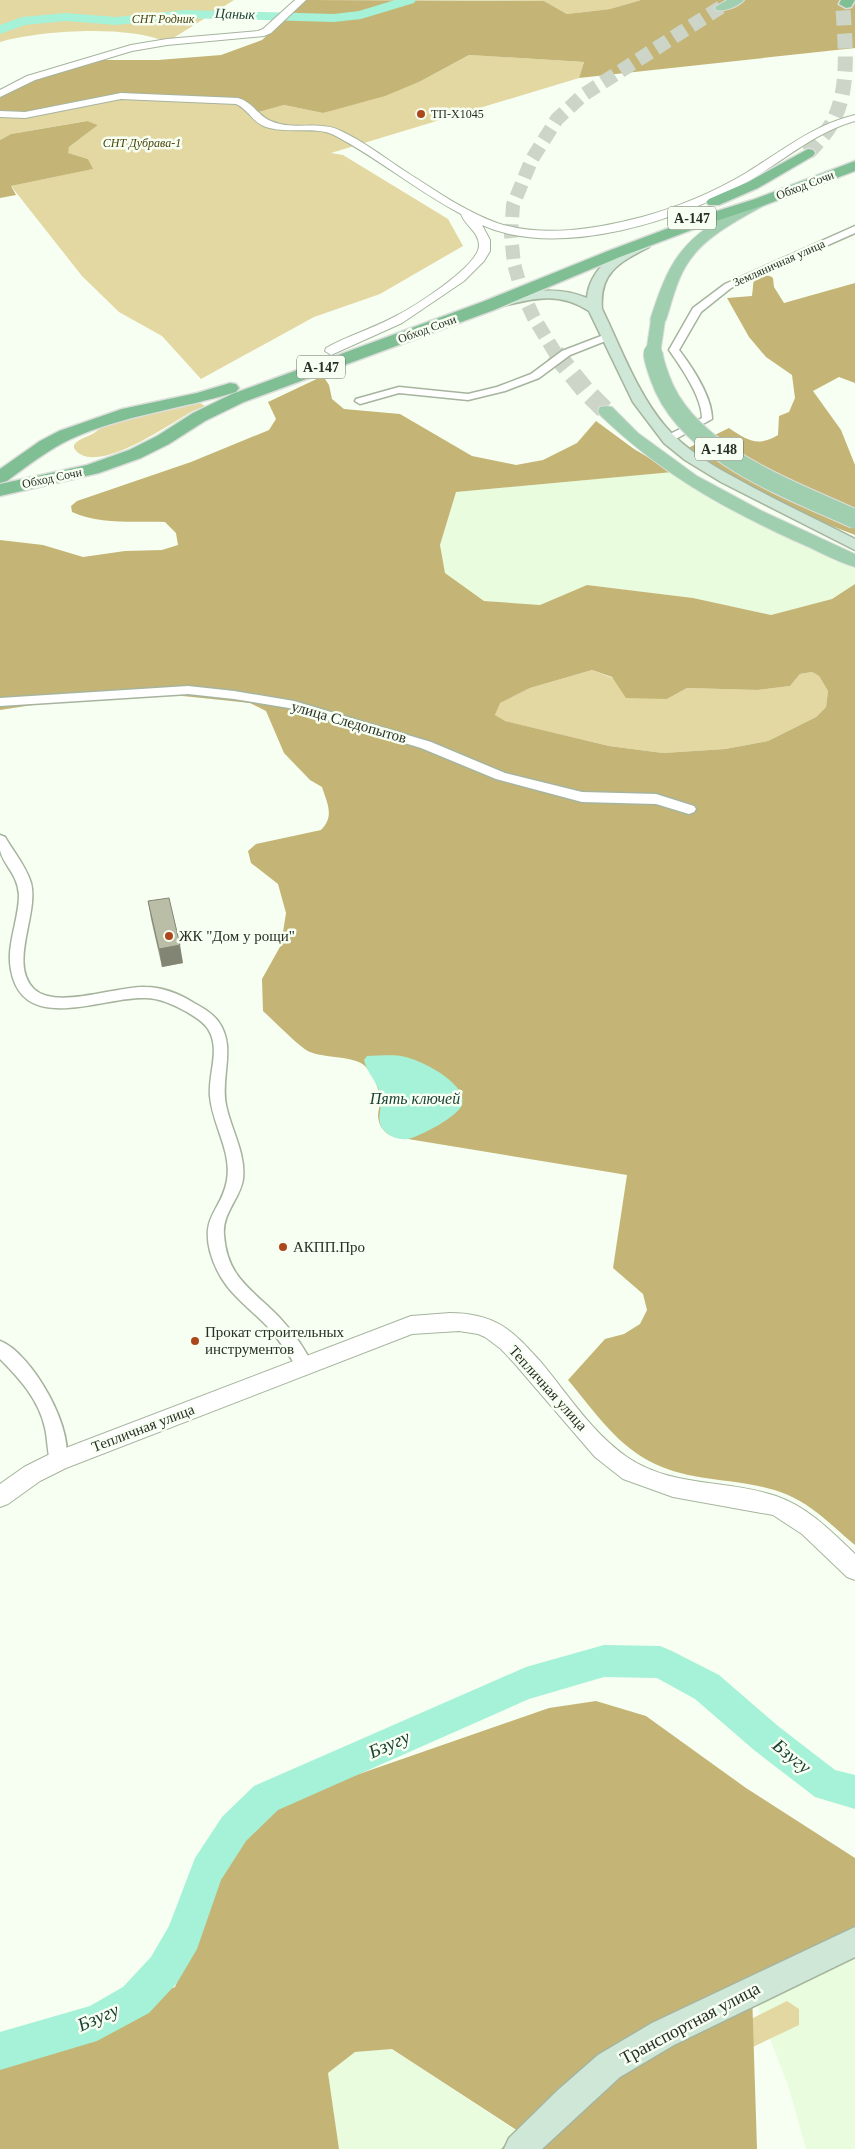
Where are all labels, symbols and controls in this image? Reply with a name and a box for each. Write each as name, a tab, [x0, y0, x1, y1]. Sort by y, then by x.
water label: Цанык	[214, 6, 256, 22]
park label: СНТ Родник	[132, 12, 195, 26]
place label: ТП-Х1045	[431, 107, 484, 121]
marker: ТП-Х1045	[415, 108, 427, 120]
park label: СНТ Дубрава-1	[103, 136, 181, 150]
street label: Обход Сочи	[774, 167, 836, 202]
road number: А-147	[668, 207, 716, 230]
street label: Земляничная улица	[731, 236, 828, 290]
street label: Обход Сочи	[396, 312, 458, 346]
road number: А-147	[297, 356, 345, 378]
road number: А-148	[695, 438, 743, 460]
street label: Обход Сочи	[21, 465, 84, 491]
street label: улица Следопытов	[290, 698, 408, 746]
place label: ЖК "Дом у рощи"	[179, 928, 295, 944]
marker: ЖК "Дом у рощи"	[163, 930, 175, 942]
water label: Пять ключей	[369, 1090, 460, 1107]
place label: АКПП.Про	[293, 1239, 365, 1255]
marker: АКПП.Про	[277, 1241, 289, 1253]
place label: Прокат строительных инструментов	[205, 1324, 345, 1357]
marker: Прокат строительных инструментов	[189, 1335, 201, 1347]
street label: Тепличная улица	[506, 1342, 591, 1434]
street label: Тепличная улица	[89, 1401, 197, 1455]
water label: Бзугу	[364, 1725, 413, 1763]
water label: Бзугу	[768, 1734, 816, 1778]
street label: Транспортная улица	[617, 1978, 763, 2068]
water label: Бзугу	[73, 1998, 122, 2036]

